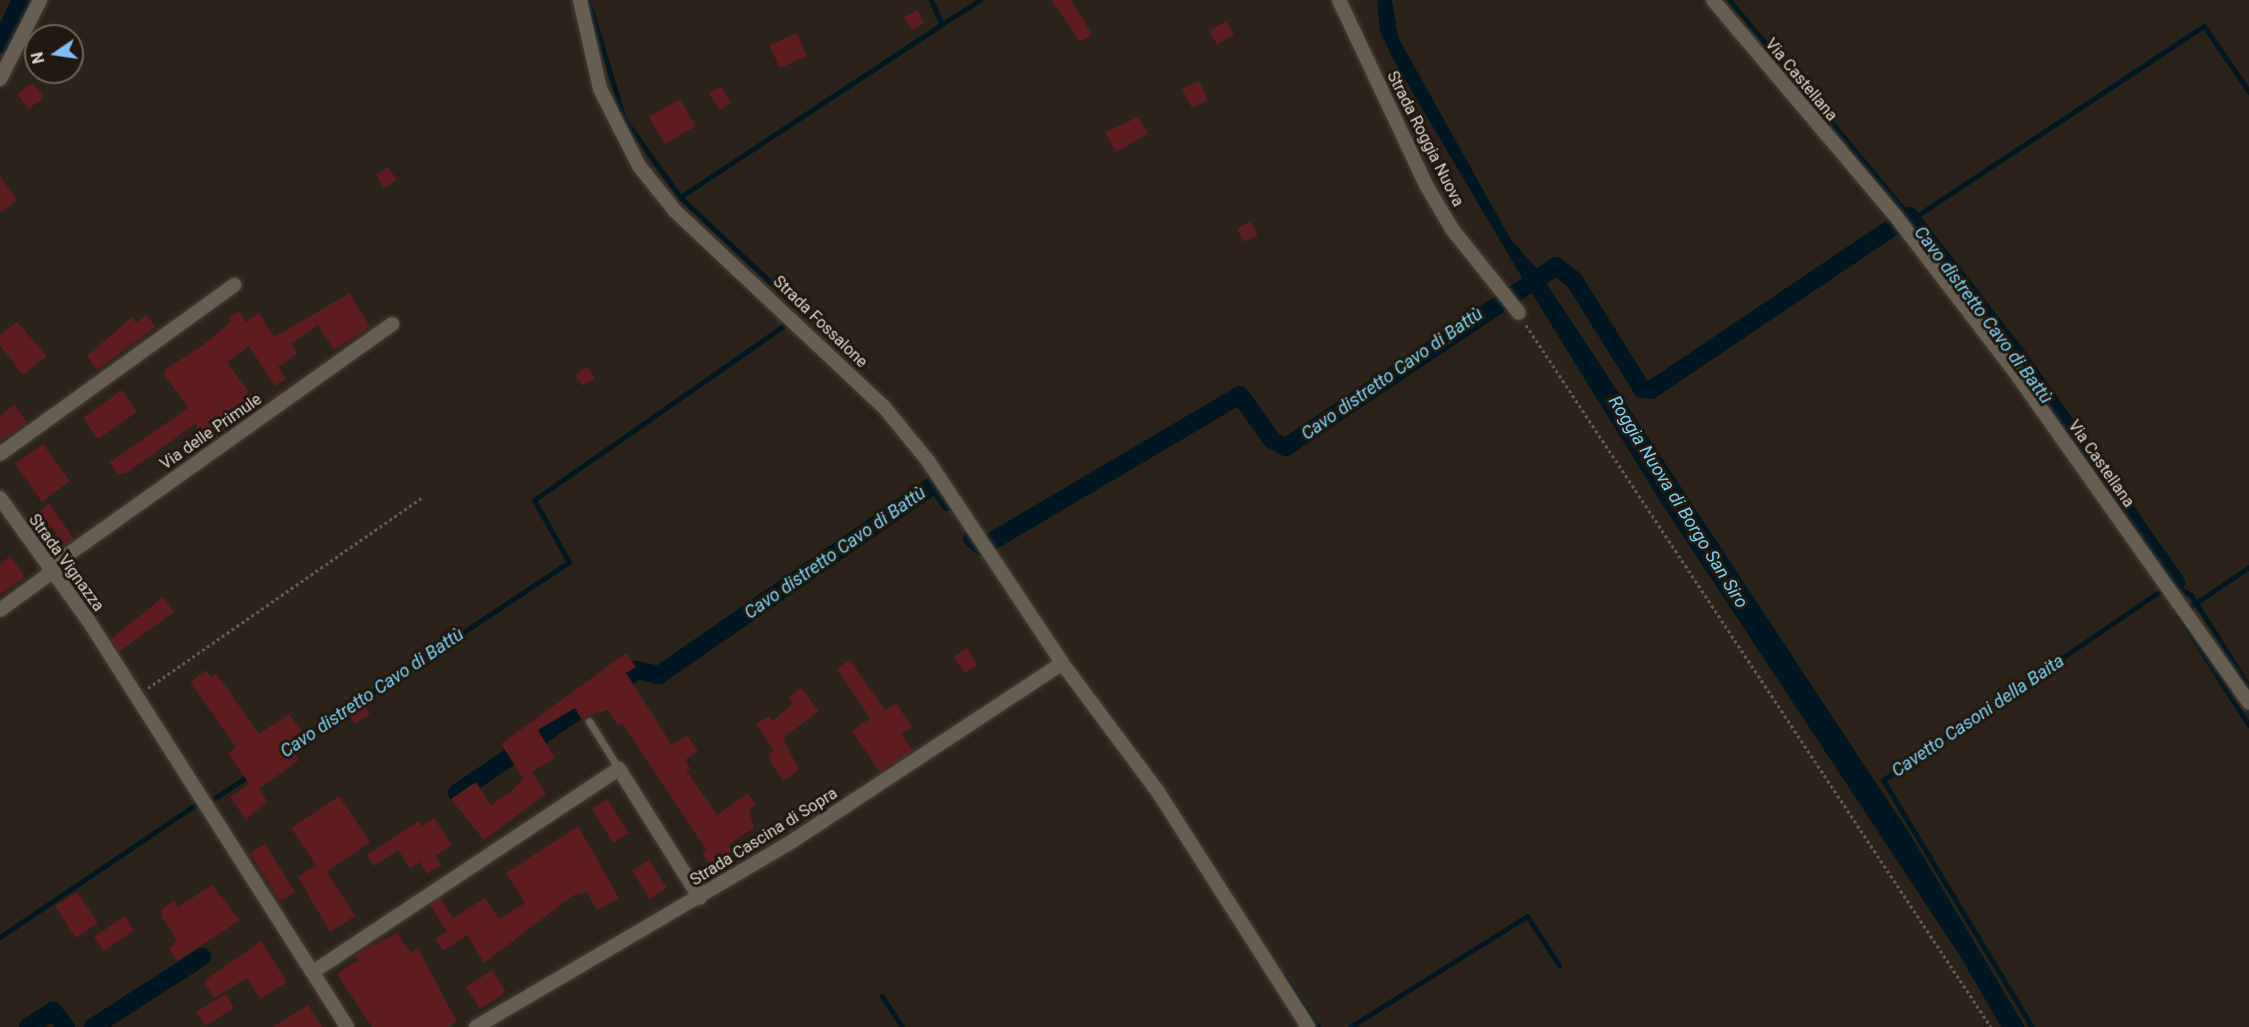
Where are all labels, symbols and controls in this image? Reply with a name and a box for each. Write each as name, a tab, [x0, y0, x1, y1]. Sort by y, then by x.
north arrow	[24, 24, 84, 84]
street label: Via Castellana	[1761, 35, 1841, 125]
text: N	[27, 50, 48, 65]
street label: Strada Roggia Nuova	[1383, 68, 1467, 210]
water label: Cavo distretto Cavo di Battù	[1909, 222, 2057, 408]
street label: Strada Fossalone	[769, 272, 871, 372]
water label: Cavo distretto Cavo di Battù	[1297, 303, 1487, 445]
street label: Via delle Primule	[157, 390, 265, 474]
water label: Roggia Nuova di Borgo San Siro	[1604, 392, 1752, 612]
street label: Via Castellana	[2064, 417, 2138, 511]
water label: Cavo distretto Cavo di Battù	[740, 482, 930, 624]
street label: Strada Vignazza	[24, 511, 108, 615]
water label: Cavo distretto Cavo di Battù	[276, 624, 468, 762]
water label: Cavetto Casoni della Baita	[1888, 650, 2068, 782]
street label: Strada Cascina di Sopra	[687, 784, 841, 890]

